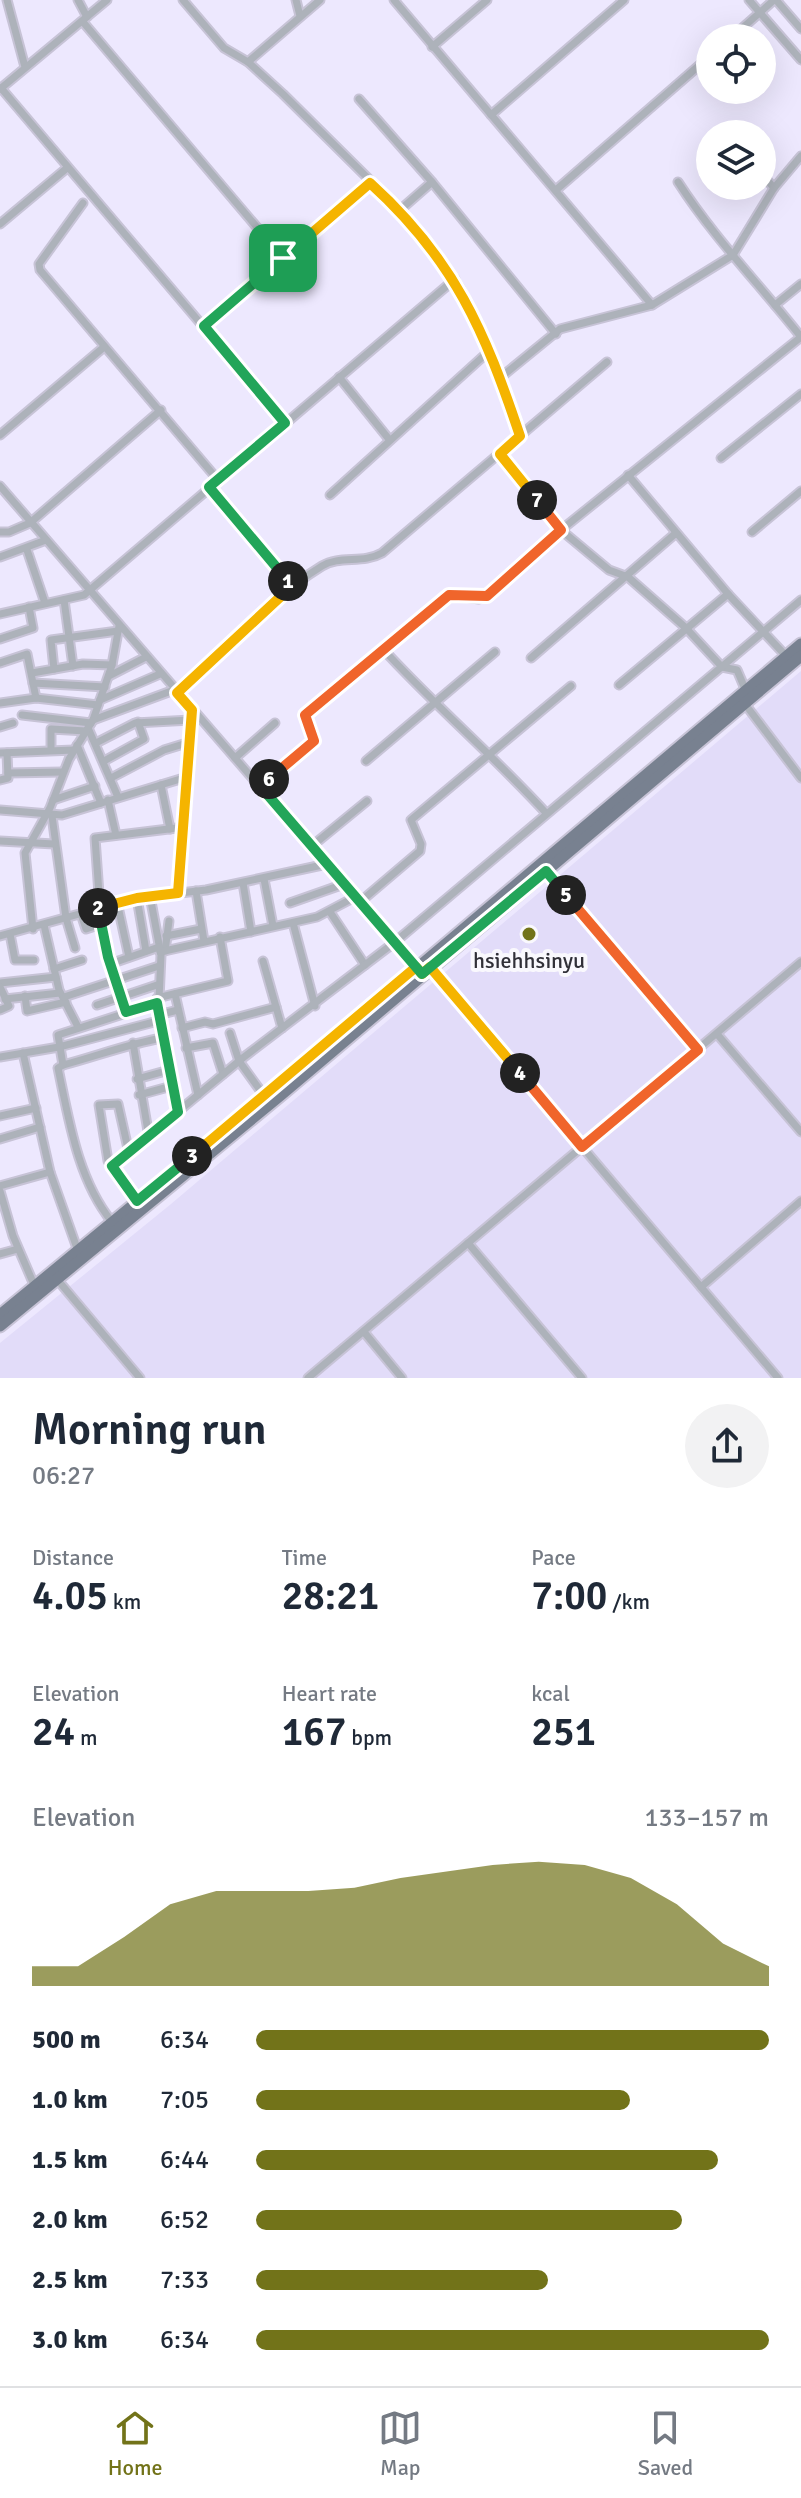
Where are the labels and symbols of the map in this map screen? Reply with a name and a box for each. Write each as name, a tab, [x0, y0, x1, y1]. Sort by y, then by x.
pin	[249, 224, 317, 292]
pin: 7	[517, 480, 557, 520]
pin: 1	[268, 561, 308, 601]
pin: 6	[249, 759, 289, 799]
pin: 5	[546, 875, 586, 915]
pin: 2	[78, 888, 118, 928]
marker: hsiehhsinyu	[520, 925, 538, 943]
place label: hsiehhsinyu	[473, 947, 585, 974]
pin: 4	[500, 1053, 540, 1093]
pin: 3	[172, 1136, 212, 1176]

